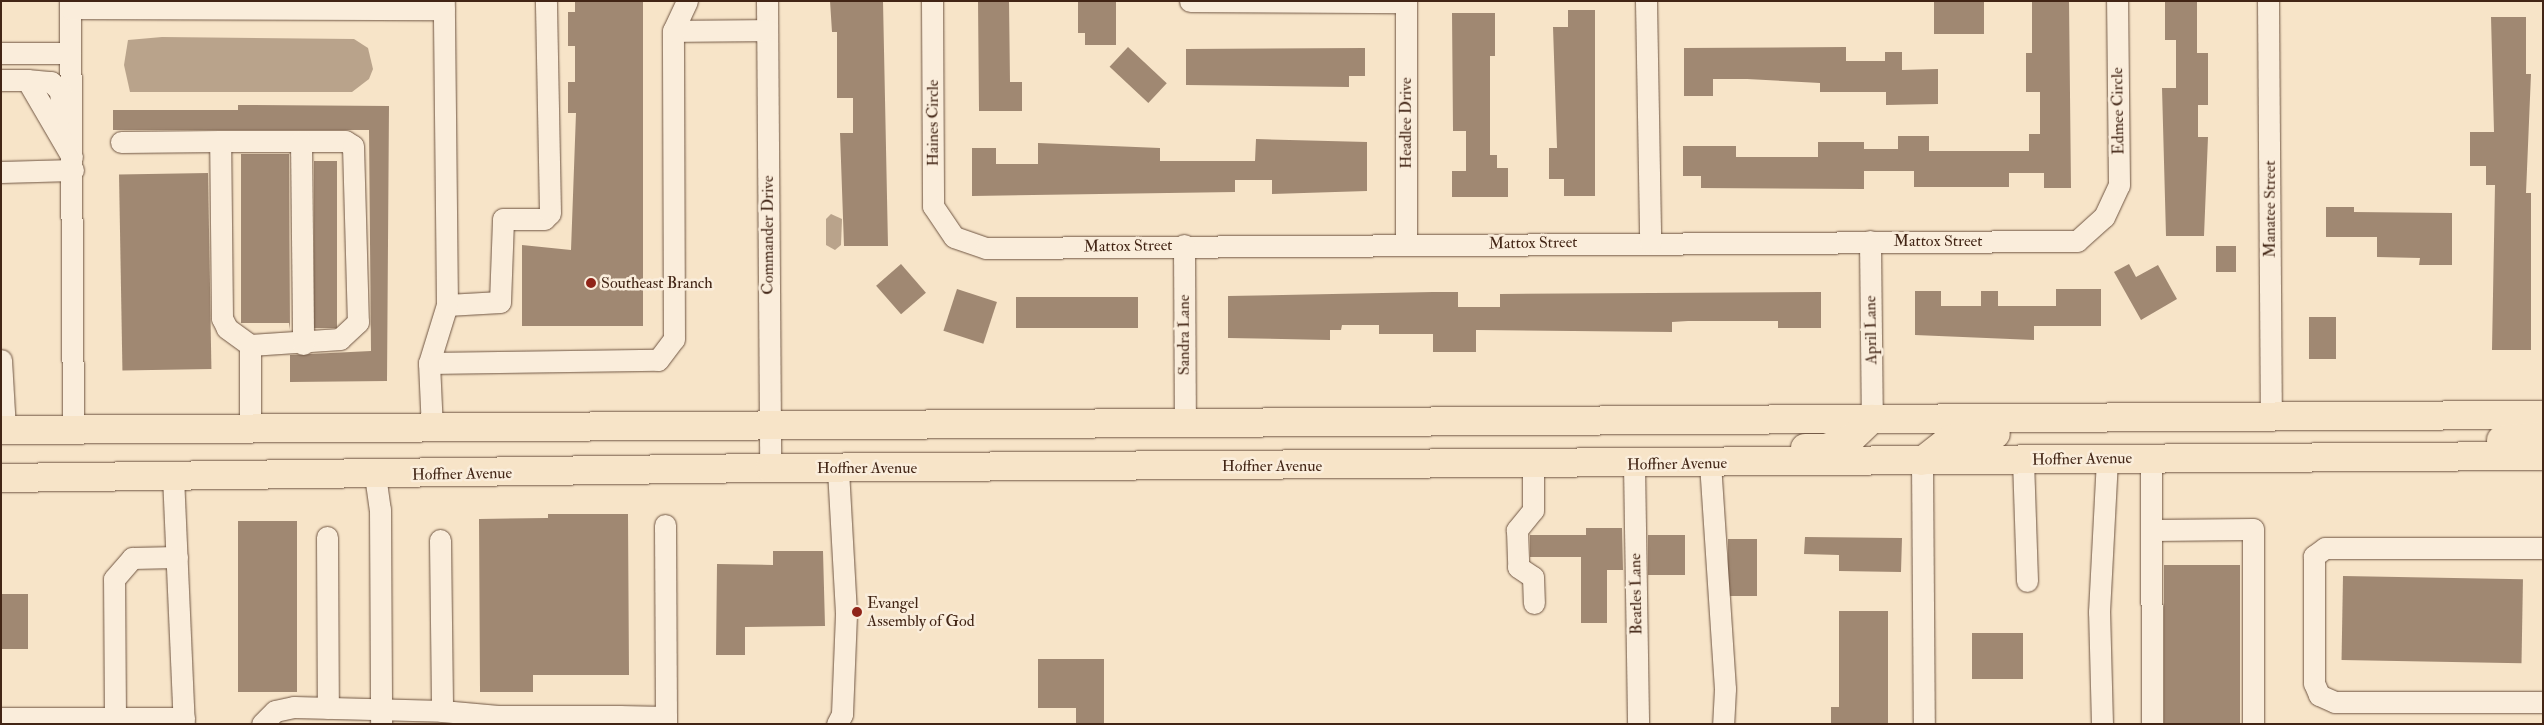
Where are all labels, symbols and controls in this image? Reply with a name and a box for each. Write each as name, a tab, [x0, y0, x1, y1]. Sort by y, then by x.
street label: Edmee Circle	[2108, 67, 2128, 155]
street label: Headlee Drive	[1396, 77, 1416, 169]
street label: Haines Circle	[923, 80, 943, 166]
street label: Manatee Street	[2260, 160, 2280, 258]
street label: Commander Drive	[758, 175, 778, 295]
street label: Mattox Street	[1894, 231, 1982, 251]
street label: Mattox Street	[1488, 233, 1578, 253]
street label: Mattox Street	[1083, 236, 1173, 256]
place label: Southeast Branch	[601, 273, 713, 293]
marker: Southeast Branch	[585, 277, 597, 289]
street label: Sandra Lane	[1174, 295, 1194, 375]
street label: April Lane	[1861, 295, 1881, 365]
street label: Hoffner Avenue	[2032, 449, 2132, 469]
street label: Hoffner Avenue	[1627, 454, 1727, 474]
street label: Hoffner Avenue	[1222, 456, 1322, 476]
street label: Hoffner Avenue	[817, 458, 917, 478]
street label: Hoffner Avenue	[412, 464, 512, 484]
street label: Beatles Lane	[1626, 553, 1646, 635]
place label: Evangel Assembly of God	[867, 593, 975, 631]
marker: Evangel Assembly of God	[851, 606, 863, 618]

